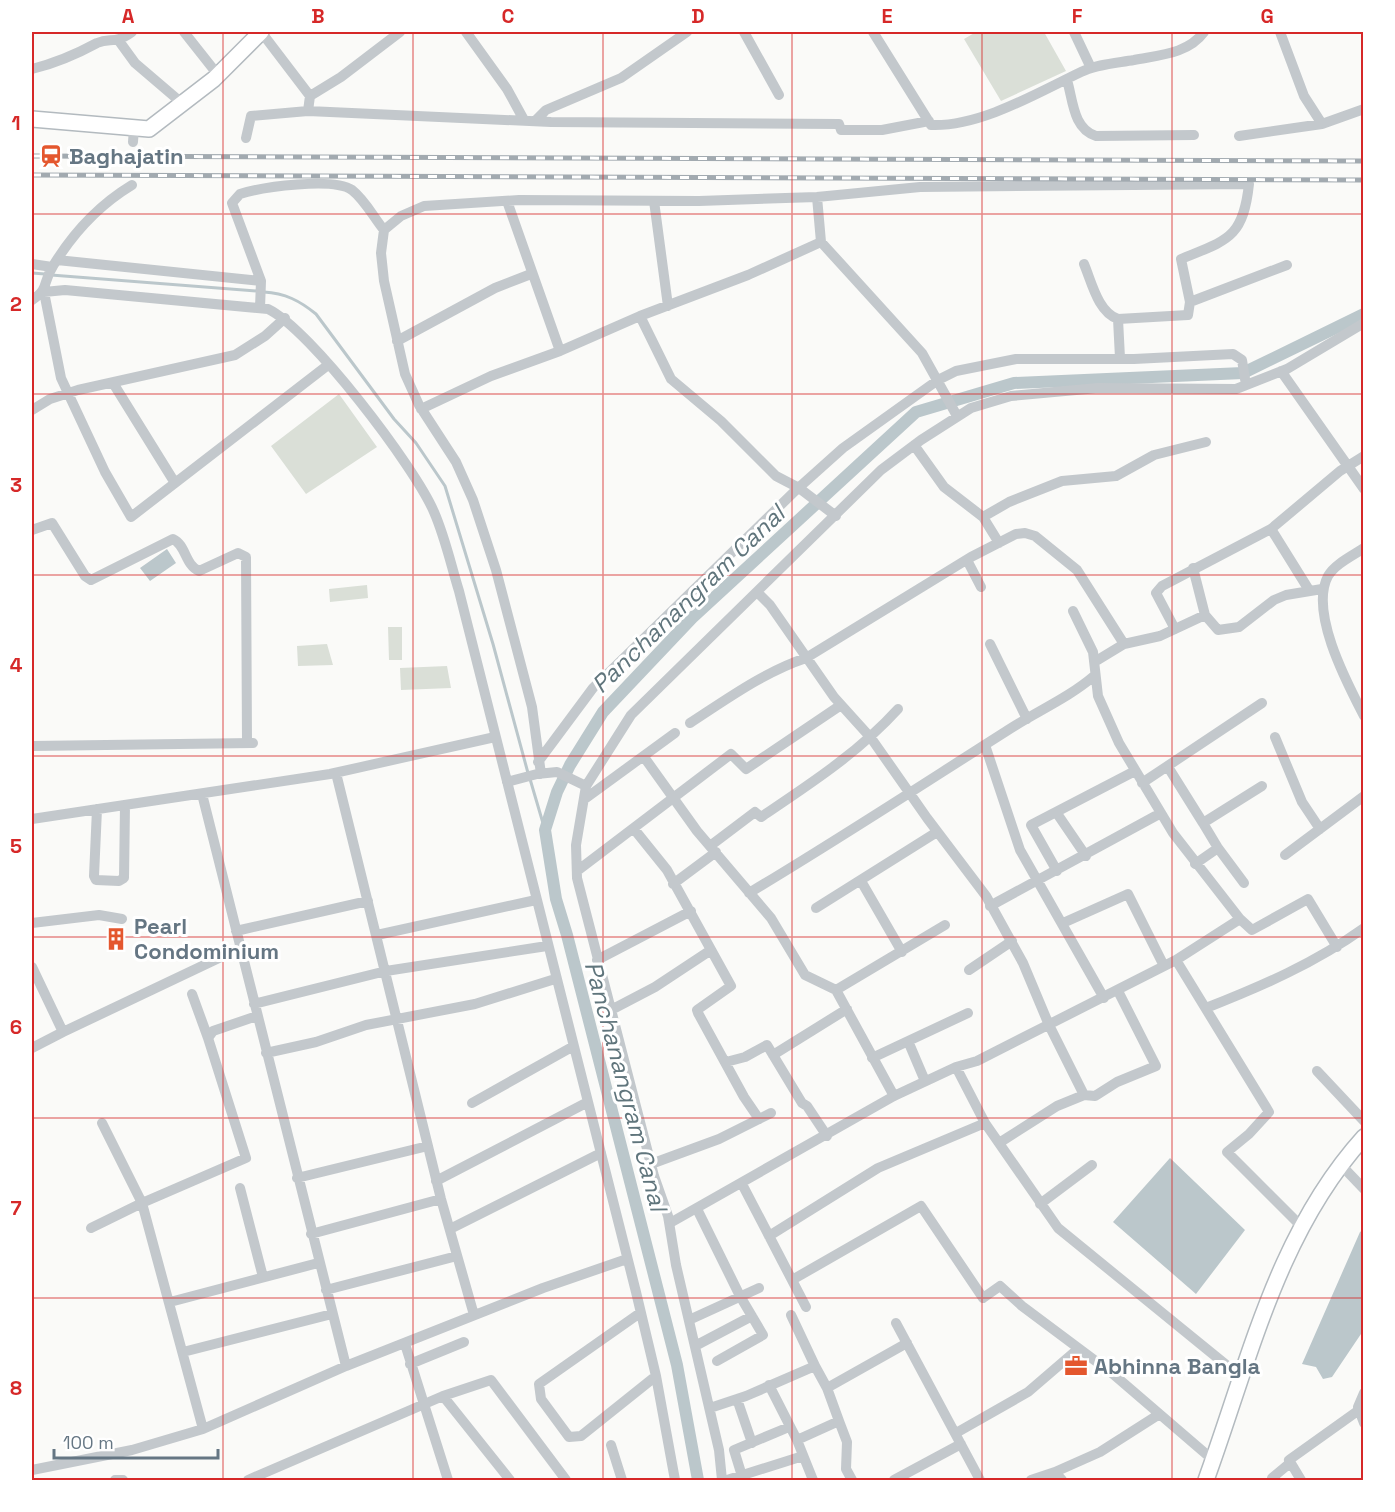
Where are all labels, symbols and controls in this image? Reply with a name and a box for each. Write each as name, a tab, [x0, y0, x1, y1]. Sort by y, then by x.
text: A	[122, 3, 135, 29]
text: B	[311, 3, 325, 29]
text: C	[502, 3, 515, 29]
text: D	[691, 3, 705, 29]
text: E	[881, 3, 893, 29]
text: F	[1072, 3, 1083, 29]
text: G	[1260, 3, 1274, 29]
text: 1	[11, 110, 21, 136]
place label: Baghajatin	[69, 142, 184, 170]
station icon: Baghajatin	[38, 143, 64, 169]
text: 2	[10, 291, 22, 317]
text: 3	[10, 472, 22, 498]
water label: Panchanangram Canal	[585, 496, 793, 699]
text: 4	[10, 652, 23, 678]
text: 5	[10, 833, 22, 859]
place label: Pearl Condominium	[134, 912, 279, 965]
building icon: Pearl Condominium	[103, 926, 129, 952]
water label: Panchanangram Canal	[578, 958, 675, 1217]
text: 6	[10, 1014, 22, 1040]
text: 7	[10, 1195, 22, 1221]
place label: Abhinna Bangla	[1094, 1352, 1261, 1380]
office icon: Abhinna Bangla	[1063, 1353, 1089, 1379]
text: 8	[10, 1375, 22, 1401]
scale bar	[54, 1422, 218, 1460]
text: 100 m	[63, 1431, 114, 1454]

